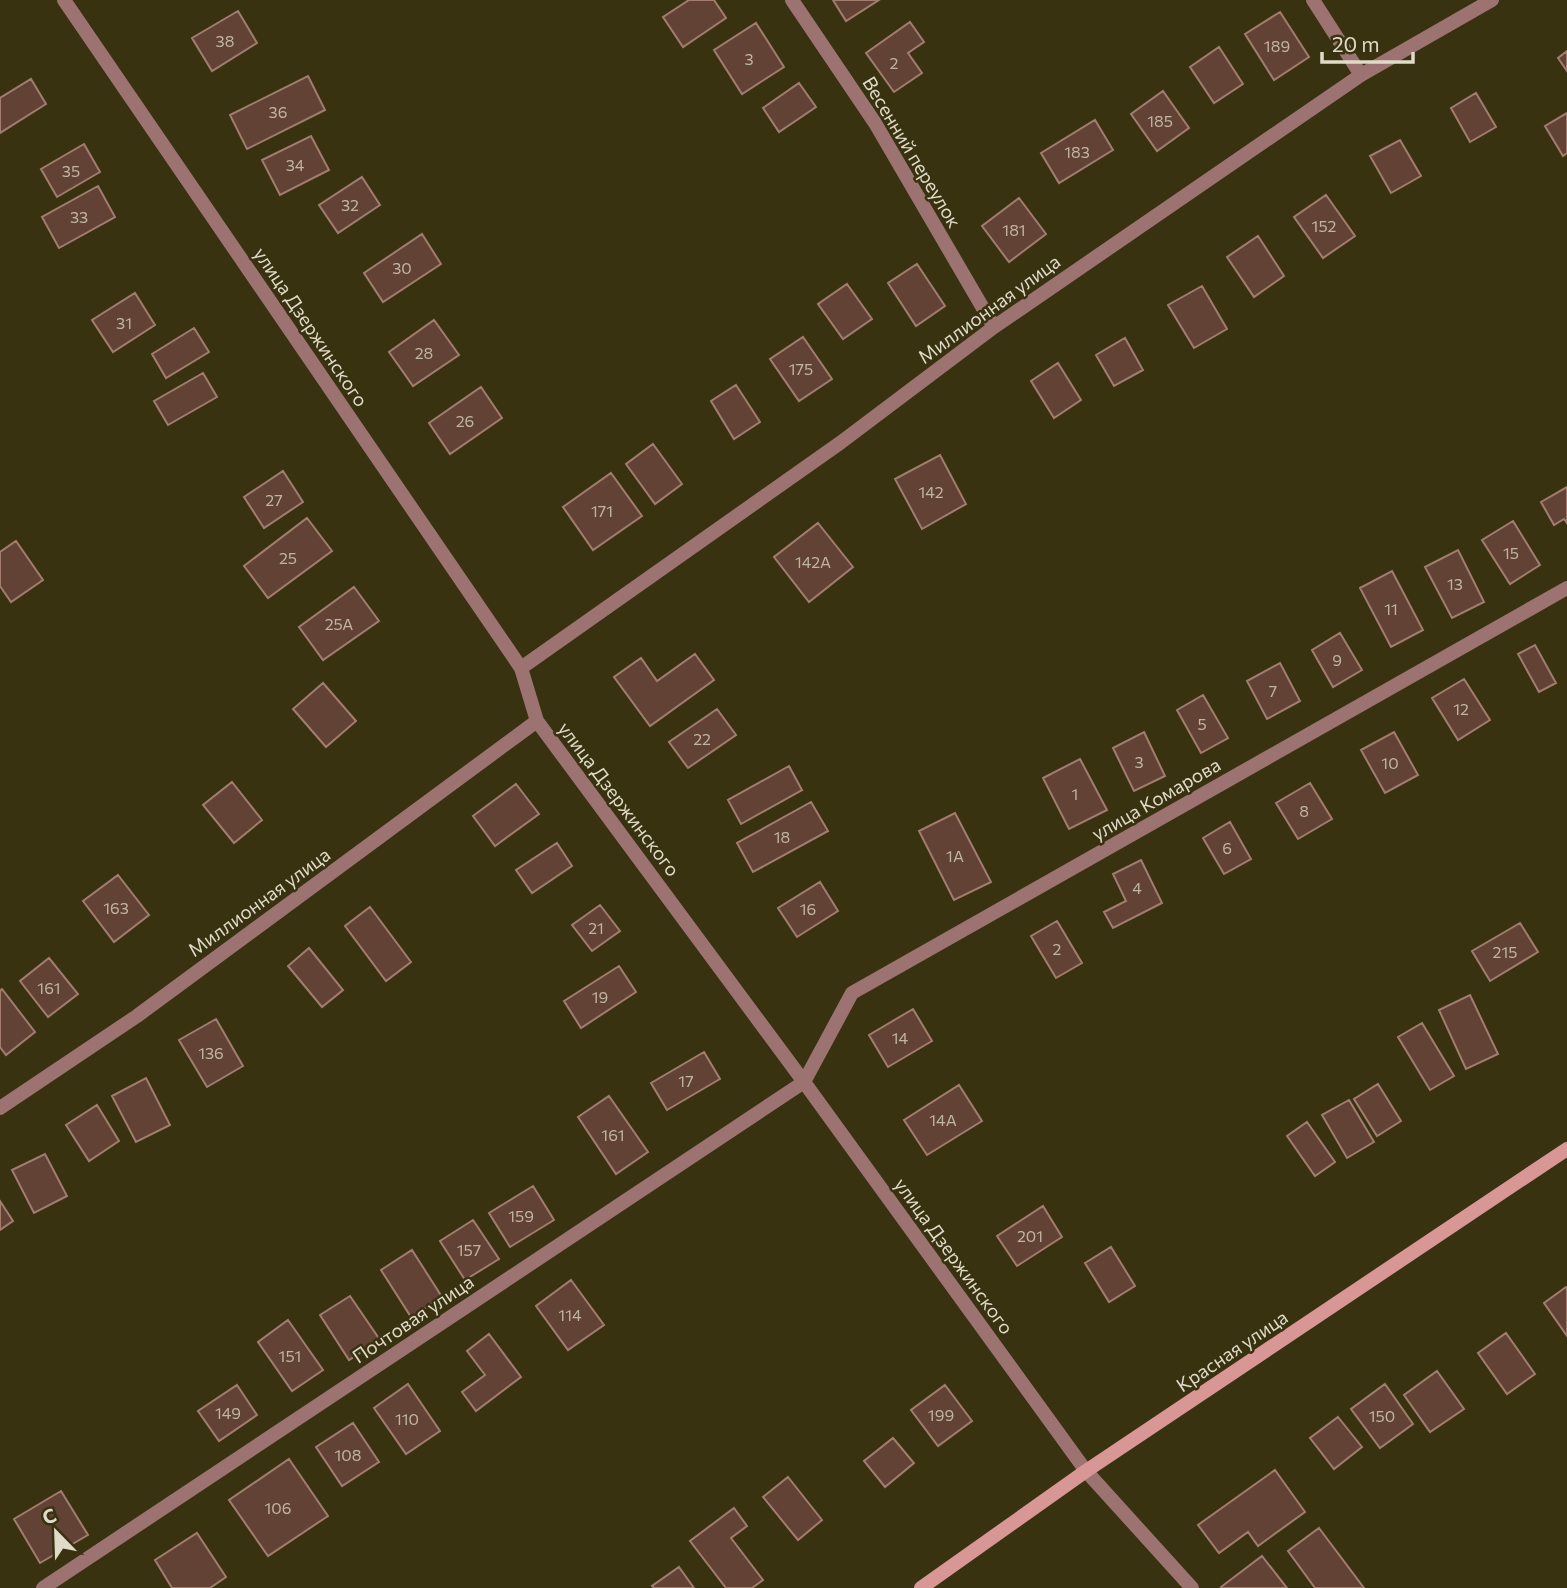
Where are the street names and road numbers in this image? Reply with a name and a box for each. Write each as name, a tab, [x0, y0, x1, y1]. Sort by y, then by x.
street label: Весенний переулок	[858, 72, 967, 231]
street label: улица Дзержинского	[250, 243, 373, 411]
street label: Миллионная улица	[913, 249, 1064, 368]
street label: улица Дзержинского	[554, 717, 685, 880]
street label: улица Комарова	[1087, 752, 1224, 845]
street label: Миллионная улица	[183, 842, 334, 961]
street label: улица Дзержинского	[890, 1173, 1019, 1338]
street label: Почтовая улица	[348, 1270, 478, 1368]
street label: Красная улица	[1172, 1305, 1292, 1396]

